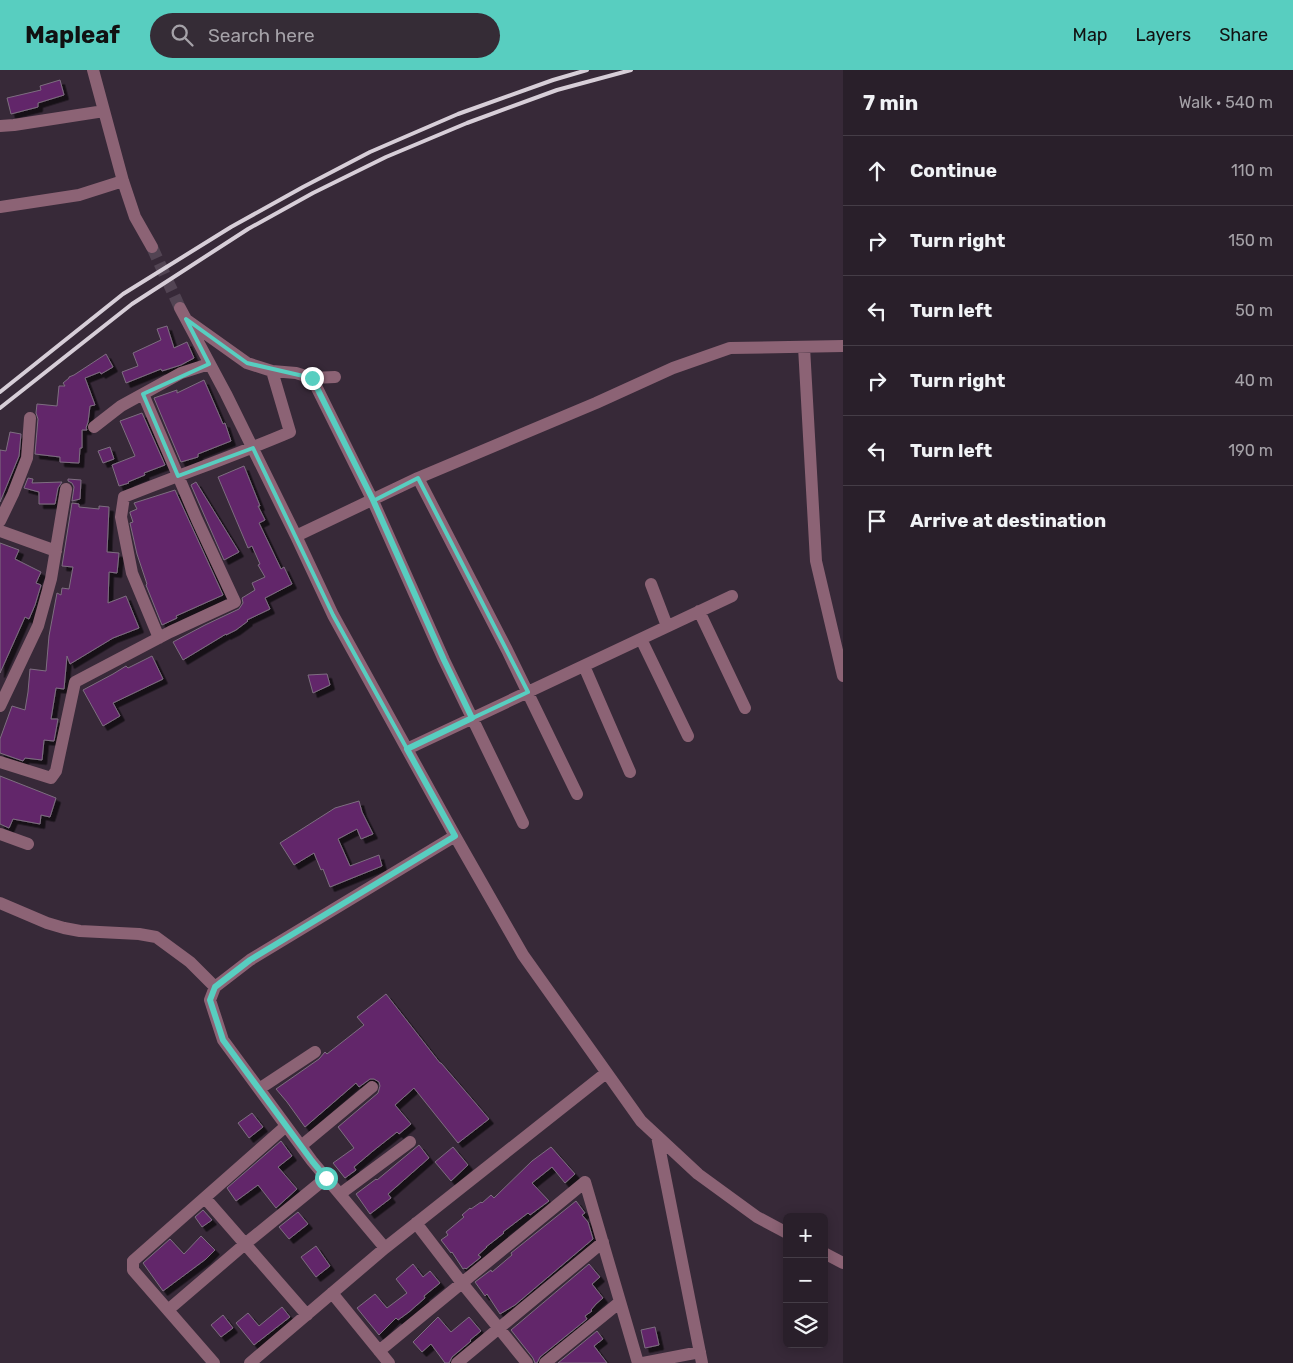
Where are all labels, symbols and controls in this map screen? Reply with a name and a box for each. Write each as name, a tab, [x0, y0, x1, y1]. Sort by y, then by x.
search box	[150, 13, 500, 58]
text: Mapleaf	[25, 21, 120, 49]
icon: search	[168, 21, 196, 49]
text: Search here	[208, 24, 315, 47]
text: Map	[1073, 24, 1108, 46]
text: Layers	[1136, 24, 1191, 46]
text: Share	[1219, 24, 1268, 46]
text: 7 min	[863, 90, 918, 115]
text: Walk · 540 m	[1179, 93, 1273, 112]
icon: ahead	[863, 157, 891, 185]
text: Continue	[910, 159, 997, 182]
text: 110 m	[1231, 161, 1273, 180]
icon: right	[863, 227, 891, 255]
text: Turn right	[910, 229, 1005, 252]
text: 150 m	[1228, 231, 1273, 250]
icon: left	[863, 297, 891, 325]
text: Turn left	[910, 299, 992, 322]
text: 50 m	[1235, 301, 1273, 320]
route end	[301, 367, 324, 390]
icon: right	[863, 367, 891, 395]
text: Turn right	[910, 369, 1005, 392]
text: 40 m	[1235, 371, 1273, 390]
icon: left	[863, 437, 891, 465]
text: Turn left	[910, 439, 992, 462]
text: 190 m	[1228, 441, 1273, 460]
icon: arrive	[863, 507, 891, 535]
text: Arrive at destination	[910, 509, 1106, 532]
route start	[315, 1167, 338, 1190]
map controls	[783, 1213, 828, 1348]
button: +	[783, 1213, 828, 1258]
button: −	[783, 1258, 828, 1303]
button: layers	[783, 1303, 828, 1348]

